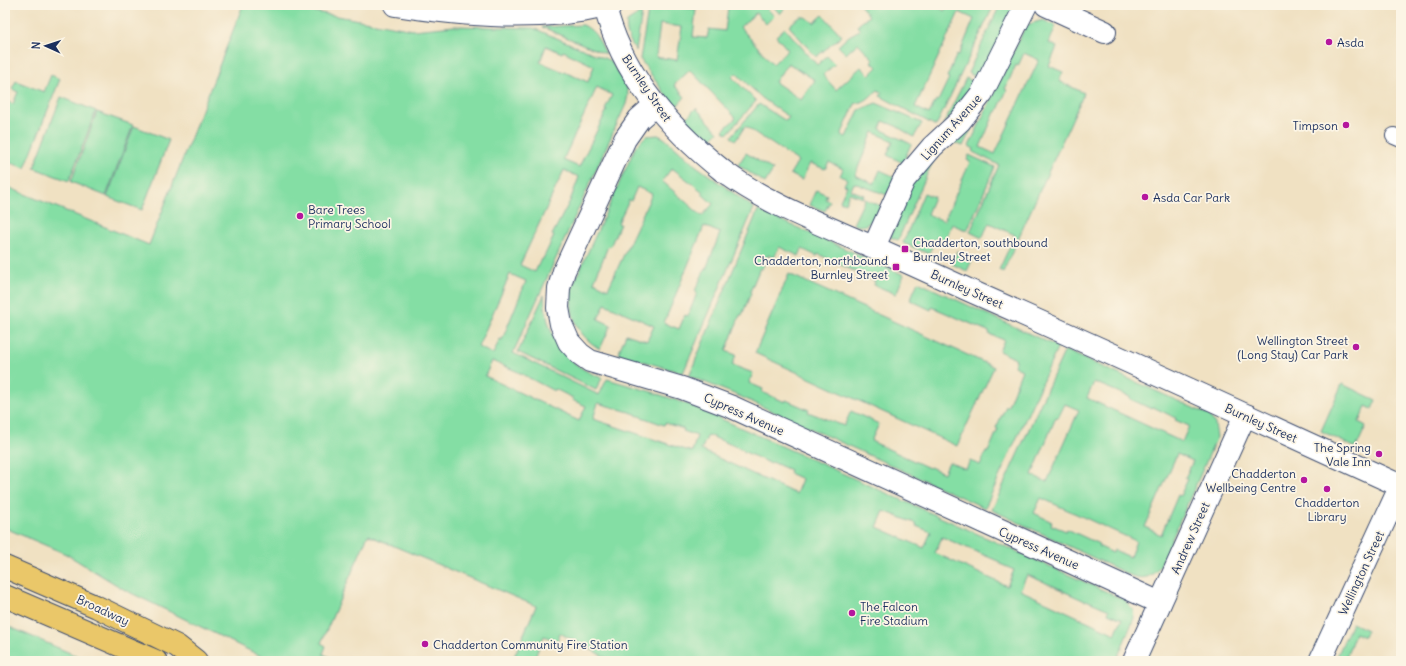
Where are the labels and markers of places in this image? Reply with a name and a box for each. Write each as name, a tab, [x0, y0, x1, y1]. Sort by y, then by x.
place label: Asda	[1337, 35, 1364, 50]
marker: Asda	[1324, 37, 1334, 47]
place label: Timpson	[1293, 118, 1338, 133]
marker: Timpson	[1341, 120, 1351, 130]
place label: Asda Car Park	[1153, 190, 1230, 205]
marker: Asda Car Park	[1140, 192, 1150, 202]
place label: Bare Trees Primary School	[308, 202, 391, 231]
marker: Bare Trees Primary School	[295, 211, 305, 221]
place label: Chadderton, southbound Burnley Street	[913, 235, 1048, 264]
marker: Chadderton, southbound Burnley Street	[900, 244, 910, 254]
place label: Chadderton, northbound Burnley Street	[754, 253, 888, 282]
marker: Chadderton, northbound Burnley Street	[891, 262, 901, 272]
place label: Wellington Street (Long Stay) Car Park	[1237, 333, 1348, 362]
marker: Wellington Street (Long Stay) Car Park	[1351, 342, 1361, 352]
place label: The Spring Vale Inn	[1314, 440, 1371, 469]
marker: The Spring Vale Inn	[1374, 449, 1384, 459]
place label: Chadderton Wellbeing Centre	[1205, 466, 1296, 495]
marker: Chadderton Wellbeing Centre	[1299, 475, 1309, 485]
marker: Chadderton Library	[1322, 484, 1332, 494]
place label: Chadderton Library	[1295, 495, 1359, 524]
place label: The Falcon Fire Stadium	[860, 599, 928, 628]
marker: The Falcon Fire Stadium	[847, 608, 857, 618]
place label: Chadderton Community Fire Station	[433, 637, 628, 652]
marker: Chadderton Community Fire Station	[420, 639, 430, 649]

